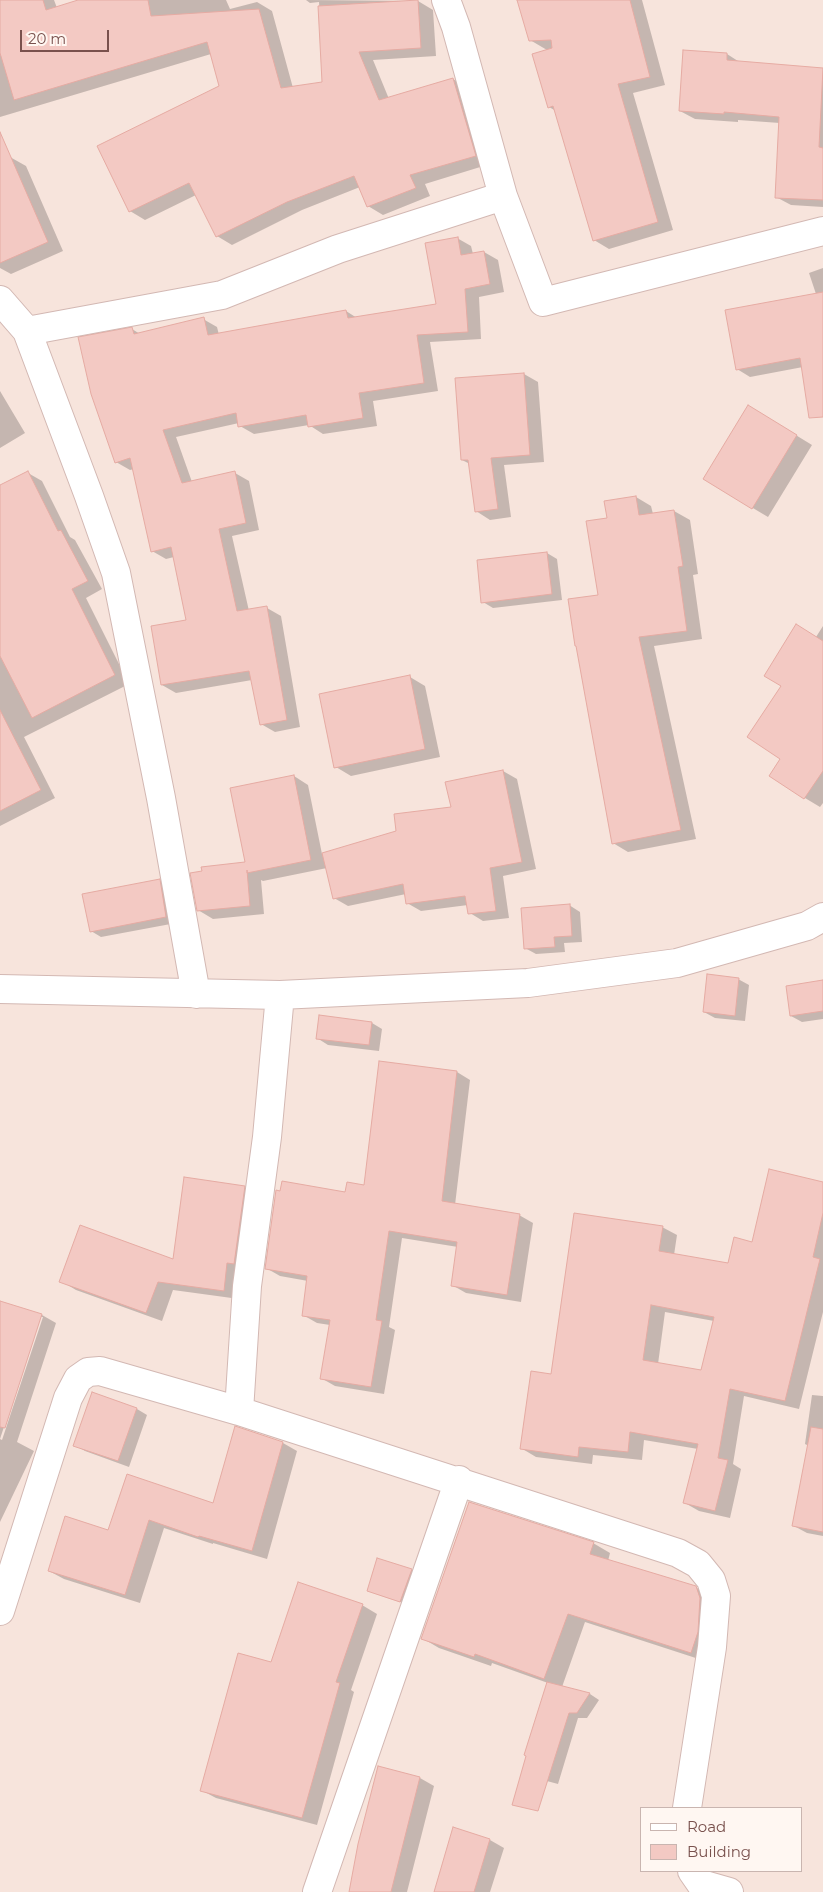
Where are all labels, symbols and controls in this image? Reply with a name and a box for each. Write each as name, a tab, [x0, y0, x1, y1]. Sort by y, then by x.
scale bar	[22, 20, 111, 52]
text: 20 m	[28, 29, 66, 48]
legend	[640, 1807, 803, 1872]
text: Road	[687, 1817, 726, 1836]
text: Building	[687, 1842, 751, 1861]

